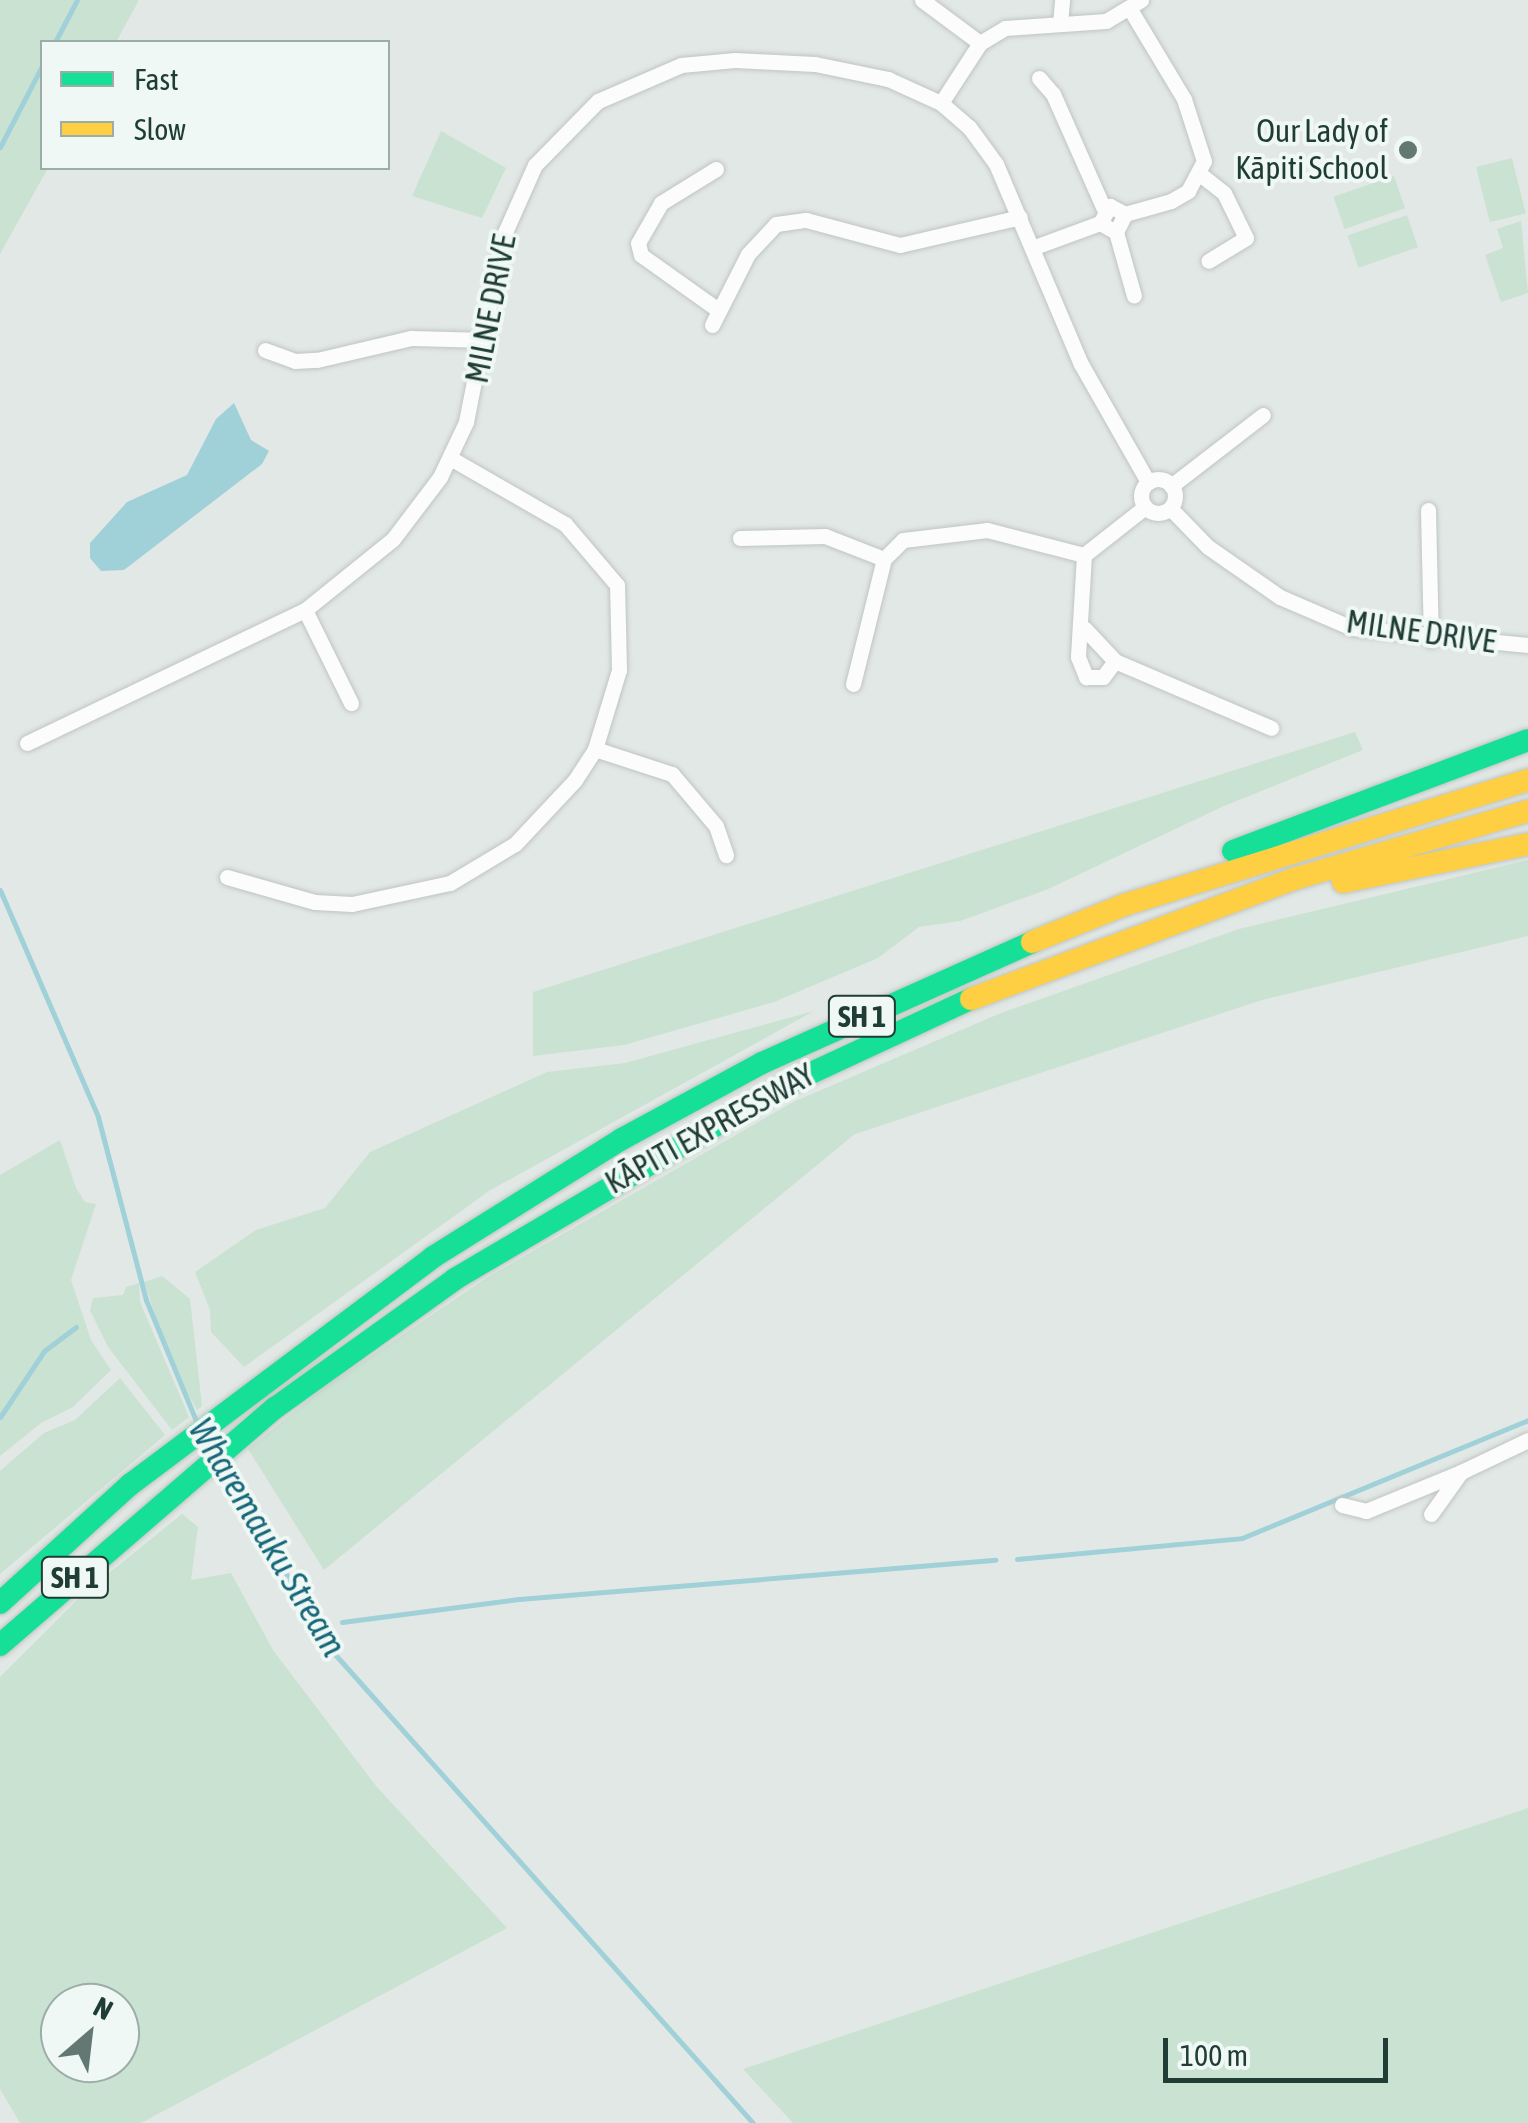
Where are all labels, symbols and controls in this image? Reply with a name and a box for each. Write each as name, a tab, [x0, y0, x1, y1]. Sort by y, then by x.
legend	[40, 40, 390, 170]
text: Fast	[134, 62, 179, 96]
text: Slow	[134, 112, 186, 146]
place label: Our Lady of Kāpiti School	[1235, 113, 1388, 188]
marker: Our Lady of Kāpiti School	[1397, 139, 1419, 161]
street label: MILNE DRIVE	[458, 232, 524, 386]
street label: MILNE DRIVE	[1344, 603, 1498, 661]
road number: SH 1	[827, 991, 897, 1041]
street label: KĀPITI EXPRESSWAY	[599, 1056, 821, 1202]
water label: Wharemauku Stream	[180, 1410, 356, 1664]
road number: SH 1	[40, 1552, 110, 1602]
north arrow	[40, 1983, 140, 2083]
text: N	[88, 1990, 118, 2026]
scale bar	[1168, 2018, 1393, 2080]
text: 100 m	[1180, 2038, 1248, 2072]

